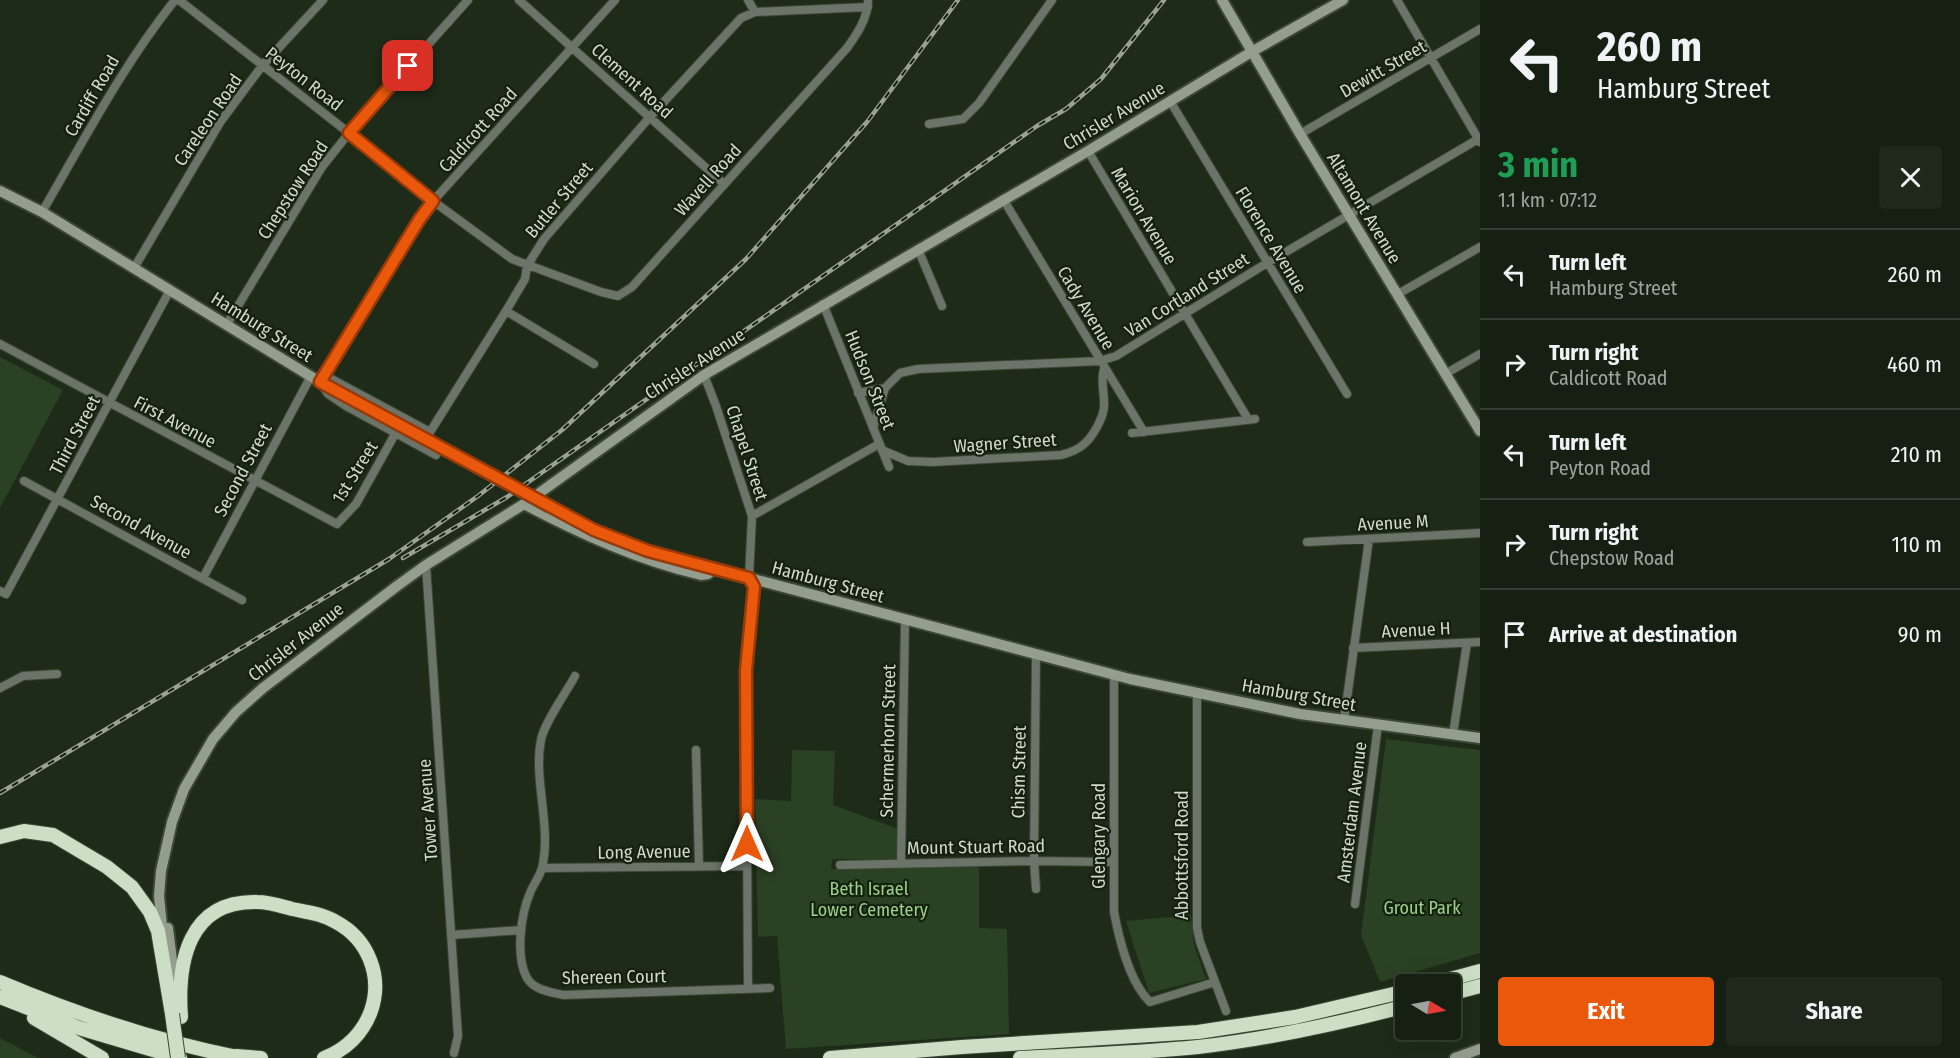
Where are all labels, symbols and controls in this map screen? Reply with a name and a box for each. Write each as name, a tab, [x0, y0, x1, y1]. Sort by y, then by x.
text: 260 m	[1597, 22, 1702, 72]
icon: left	[1498, 24, 1576, 102]
street label: Dewitt Street	[1336, 35, 1430, 103]
street label: Clement Road	[587, 39, 677, 123]
pin	[382, 40, 433, 91]
street label: Peyton Road	[261, 42, 347, 116]
icon: arrive	[391, 49, 424, 82]
street label: Cardiff Road	[60, 51, 124, 141]
street label: Careleon Road	[169, 70, 247, 170]
text: Hamburg Street	[1597, 73, 1770, 105]
street label: Chrisler Avenue	[1059, 77, 1169, 155]
street label: Caldicott Road	[434, 83, 522, 177]
street label: Chepstow Road	[253, 137, 333, 243]
street label: Wavell Road	[670, 139, 746, 221]
text: 3 min	[1498, 143, 1578, 187]
button: close	[1879, 146, 1942, 209]
street label: Altamont Avenue	[1322, 148, 1406, 268]
street label: Butler Street	[521, 157, 597, 243]
street label: Marion Avenue	[1106, 163, 1182, 269]
street label: Florence Avenue	[1231, 183, 1312, 297]
text: 1.1 km · 07:12	[1498, 188, 1597, 212]
street label: Van Cortland Street	[1121, 248, 1253, 342]
text: Turn left	[1549, 249, 1627, 276]
icon: left	[1498, 258, 1531, 291]
text: 260 m	[1888, 261, 1942, 288]
street label: Cady Avenue	[1052, 262, 1120, 354]
text: Hamburg Street	[1549, 276, 1677, 300]
street label: Hamburg Street	[207, 287, 317, 367]
street label: Chrisler Avenue	[641, 323, 749, 405]
street label: Hudson Street	[840, 327, 900, 433]
text: Turn right	[1549, 339, 1638, 366]
icon: right	[1498, 348, 1531, 381]
text: 460 m	[1887, 351, 1942, 378]
text: Caldicott Road	[1549, 366, 1667, 390]
street label: First Avenue	[130, 391, 220, 453]
street label: Third Street	[45, 392, 105, 478]
street label: Chapel Street	[721, 403, 773, 504]
street label: Second Street	[209, 420, 277, 520]
street label: Wagner Street	[953, 428, 1057, 458]
text: Turn left	[1549, 429, 1627, 456]
street label: 1st Street	[327, 437, 383, 507]
icon: left	[1498, 438, 1531, 471]
text: 210 m	[1891, 441, 1942, 468]
text: Peyton Road	[1549, 456, 1651, 480]
street label: Second Avenue	[87, 490, 195, 564]
street label: Avenue M	[1357, 510, 1429, 536]
text: Turn right	[1549, 519, 1638, 546]
icon: right	[1498, 528, 1531, 561]
text: 110 m	[1892, 531, 1942, 558]
text: Chepstow Road	[1549, 546, 1675, 570]
street label: Hamburg Street	[769, 556, 887, 608]
street label: Chrisler Avenue	[244, 598, 348, 686]
street label: Avenue H	[1381, 617, 1451, 643]
icon: arrive	[1498, 618, 1531, 651]
text: Arrive at destination	[1549, 621, 1737, 648]
text: 90 m	[1898, 621, 1942, 648]
street label: Schermerhorn Street	[876, 664, 900, 818]
street label: Hamburg Street	[1240, 674, 1358, 716]
street label: Chism Street	[1007, 725, 1031, 819]
street label: Amsterdam Avenue	[1332, 740, 1372, 884]
street label: Tower Avenue	[413, 758, 443, 862]
street label: Glengary Road	[1088, 783, 1110, 889]
street label: Abbottsford Road	[1171, 790, 1193, 920]
position arrow	[715, 812, 779, 876]
street label: Mount Stuart Road	[907, 835, 1045, 859]
street label: Long Avenue	[597, 840, 691, 864]
park label: Beth Israel Lower Cemetery	[810, 878, 928, 921]
park label: Grout Park	[1383, 897, 1461, 919]
street label: Shereen Court	[562, 965, 667, 989]
north arrow	[1395, 974, 1461, 1040]
map controls	[1395, 974, 1461, 1040]
button: Exit	[1498, 977, 1714, 1046]
button: Share	[1726, 977, 1942, 1046]

